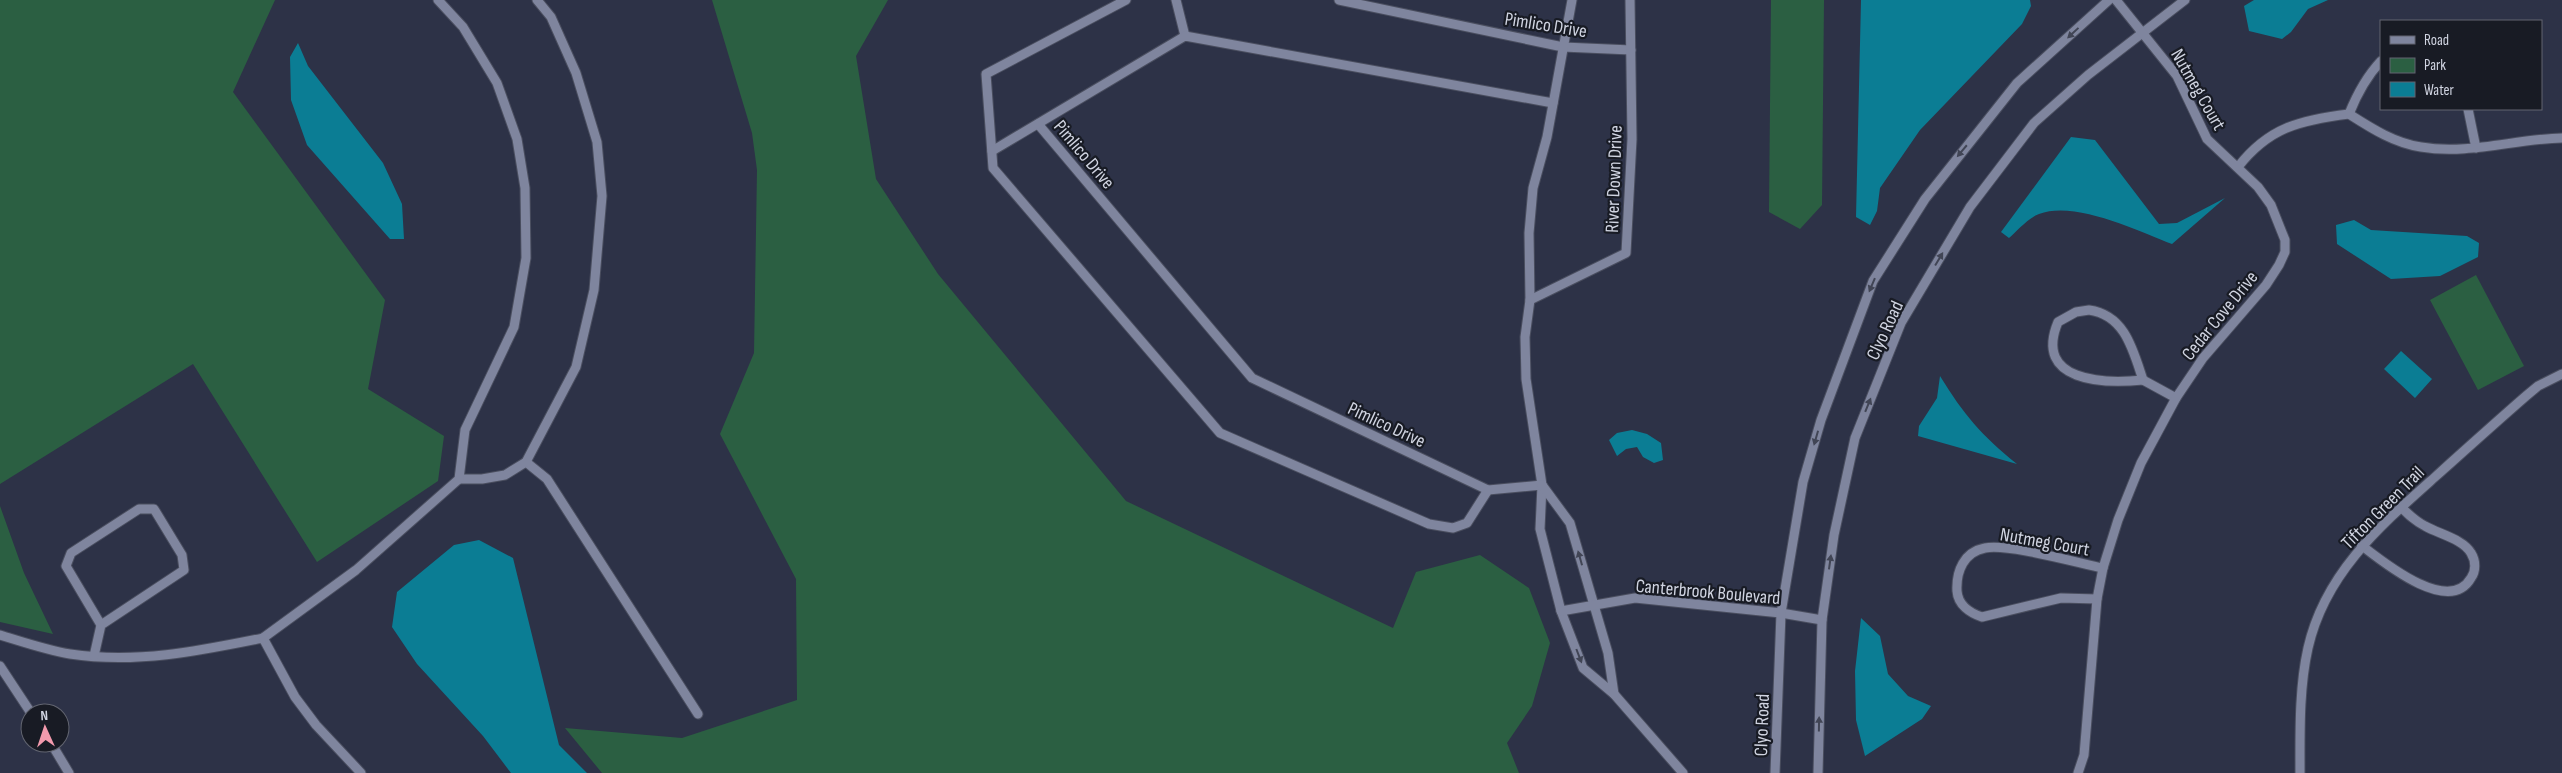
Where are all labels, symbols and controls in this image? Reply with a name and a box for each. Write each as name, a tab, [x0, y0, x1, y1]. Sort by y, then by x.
street label: Pimlico Drive	[1503, 8, 1588, 43]
legend	[2380, 20, 2542, 110]
one-way arrow	[2068, 27, 2080, 39]
text: Road	[2424, 31, 2449, 50]
street label: Nutmeg Court	[2165, 45, 2230, 135]
text: Park	[2424, 56, 2446, 75]
text: Water	[2424, 81, 2455, 100]
street label: Pimlico Drive	[1048, 116, 1119, 194]
street label: River Down Drive	[1601, 125, 1628, 233]
one-way arrow	[1957, 144, 1968, 157]
one-way arrow	[1935, 253, 1944, 266]
street label: Cedar Cove Drive	[2177, 267, 2263, 365]
one-way arrow	[1868, 278, 1876, 293]
street label: Clyo Road	[1862, 297, 1909, 364]
street label: Pimlico Drive	[1344, 397, 1429, 453]
one-way arrow	[1865, 398, 1873, 412]
one-way arrow	[1811, 430, 1819, 445]
street label: Tifton Green Trail	[2337, 462, 2429, 554]
street label: Nutmeg Court	[1998, 523, 2091, 562]
one-way arrow	[1575, 551, 1583, 566]
one-way arrow	[1826, 554, 1834, 570]
street label: Canterbrook Boulevard	[1635, 575, 1781, 610]
one-way arrow	[1575, 649, 1583, 664]
street label: Clyo Road	[1750, 693, 1775, 757]
north arrow	[20, 703, 70, 753]
text: N	[40, 707, 49, 724]
one-way arrow	[1815, 716, 1823, 732]

